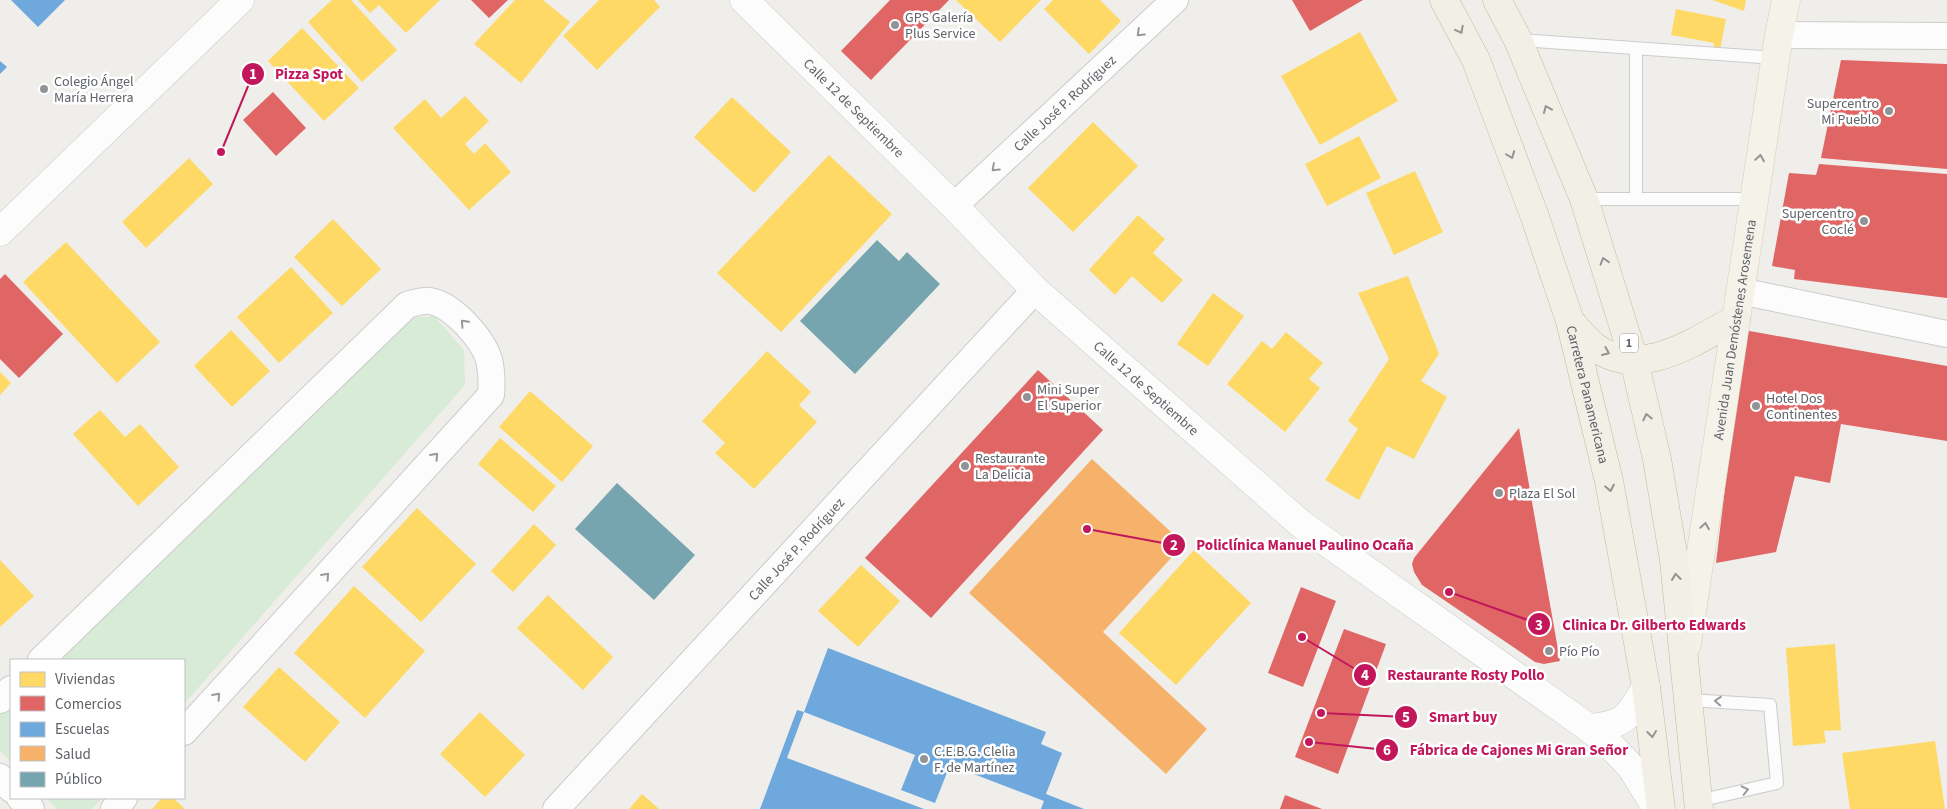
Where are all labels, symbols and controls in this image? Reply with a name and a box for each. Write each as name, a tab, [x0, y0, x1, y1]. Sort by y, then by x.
place label: GPS Galería Plus Service	[905, 8, 975, 44]
marker: GPS Galería Plus Service	[889, 19, 901, 31]
one-way arrow	[1454, 25, 1464, 34]
one-way arrow	[1136, 27, 1145, 36]
street label: Calle José P. Rodríguez	[1009, 51, 1121, 157]
street label: Calle 12 de Septiembre	[798, 54, 908, 163]
callout: Pizza Spot	[240, 59, 354, 89]
text: 1	[249, 64, 257, 85]
text: Pizza Spot	[275, 64, 343, 85]
place label: Colegio Ángel María Herrera	[54, 72, 134, 108]
marker: Colegio Ángel María Herrera	[38, 83, 50, 95]
place label: Supercentro Mi Pueblo	[1807, 94, 1879, 130]
one-way arrow	[1542, 105, 1553, 114]
marker: Supercentro Mi Pueblo	[1883, 105, 1895, 117]
one-way arrow	[1505, 150, 1515, 159]
one-way arrow	[1755, 153, 1765, 162]
one-way arrow	[992, 162, 1001, 171]
place label: Supercentro Coclé	[1782, 204, 1854, 240]
marker: Supercentro Coclé	[1858, 215, 1870, 227]
street label: Avenida Juan Demóstenes Arosemena	[1709, 218, 1762, 441]
one-way arrow	[1599, 257, 1609, 266]
one-way arrow	[461, 320, 470, 329]
street label: Carretera Panamericana	[1560, 324, 1613, 466]
road number: 1	[1620, 333, 1638, 352]
street label: Calle 12 de Septiembre	[1088, 337, 1203, 441]
one-way arrow	[1601, 346, 1610, 357]
place label: Mini Super El Superior	[1037, 380, 1101, 416]
place label: Hotel Dos Continentes	[1766, 389, 1837, 425]
marker: Mini Super El Superior	[1021, 391, 1033, 403]
marker: Hotel Dos Continentes	[1750, 400, 1762, 412]
one-way arrow	[1642, 413, 1653, 422]
place label: Restaurante La Delicia	[975, 449, 1045, 485]
one-way arrow	[429, 452, 438, 461]
marker: Restaurante La Delicia	[959, 460, 971, 472]
one-way arrow	[1605, 483, 1615, 492]
place label: Plaza El Sol	[1509, 484, 1576, 504]
marker: Plaza El Sol	[1493, 487, 1505, 499]
street label: Calle José P. Rodríguez	[744, 494, 850, 605]
one-way arrow	[1699, 522, 1709, 530]
callout: Policlínica Manuel Paulino Ocaña	[1161, 530, 1424, 560]
text: 2	[1170, 535, 1178, 556]
text: Policlínica Manuel Paulino Ocaña	[1196, 535, 1414, 556]
one-way arrow	[320, 572, 329, 581]
one-way arrow	[1671, 573, 1682, 581]
callout: Clinica Dr. Gilberto Edwards	[1527, 609, 1756, 639]
text: 3	[1535, 615, 1543, 636]
text: Clinica Dr. Gilberto Edwards	[1562, 615, 1746, 636]
place label: Pío Pío	[1559, 642, 1600, 662]
marker: Pío Pío	[1543, 645, 1555, 657]
legend	[10, 659, 185, 799]
callout: Restaurante Rosty Pollo	[1352, 660, 1555, 690]
text: 4	[1361, 665, 1369, 686]
text: Restaurante Rosty Pollo	[1387, 665, 1545, 686]
text: Viviendas	[55, 669, 115, 690]
one-way arrow	[211, 693, 220, 702]
text: Comercios	[55, 694, 122, 715]
one-way arrow	[1714, 696, 1722, 707]
callout: Smart buy	[1393, 702, 1507, 732]
text: 5	[1402, 707, 1410, 728]
text: Smart buy	[1429, 707, 1498, 728]
text: Escuelas	[55, 719, 109, 740]
one-way arrow	[1646, 730, 1657, 738]
callout: Fábrica de Cajones Mi Gran Señor	[1375, 735, 1638, 765]
text: 6	[1383, 740, 1391, 761]
text: Fábrica de Cajones Mi Gran Señor	[1410, 740, 1628, 761]
place label: C.E.B.G. Clelia F. de Martínez	[934, 742, 1016, 778]
text: Salud	[55, 744, 91, 765]
marker: C.E.B.G. Clelia F. de Martínez	[918, 753, 930, 765]
text: Público	[55, 769, 102, 790]
one-way arrow	[1741, 785, 1750, 796]

